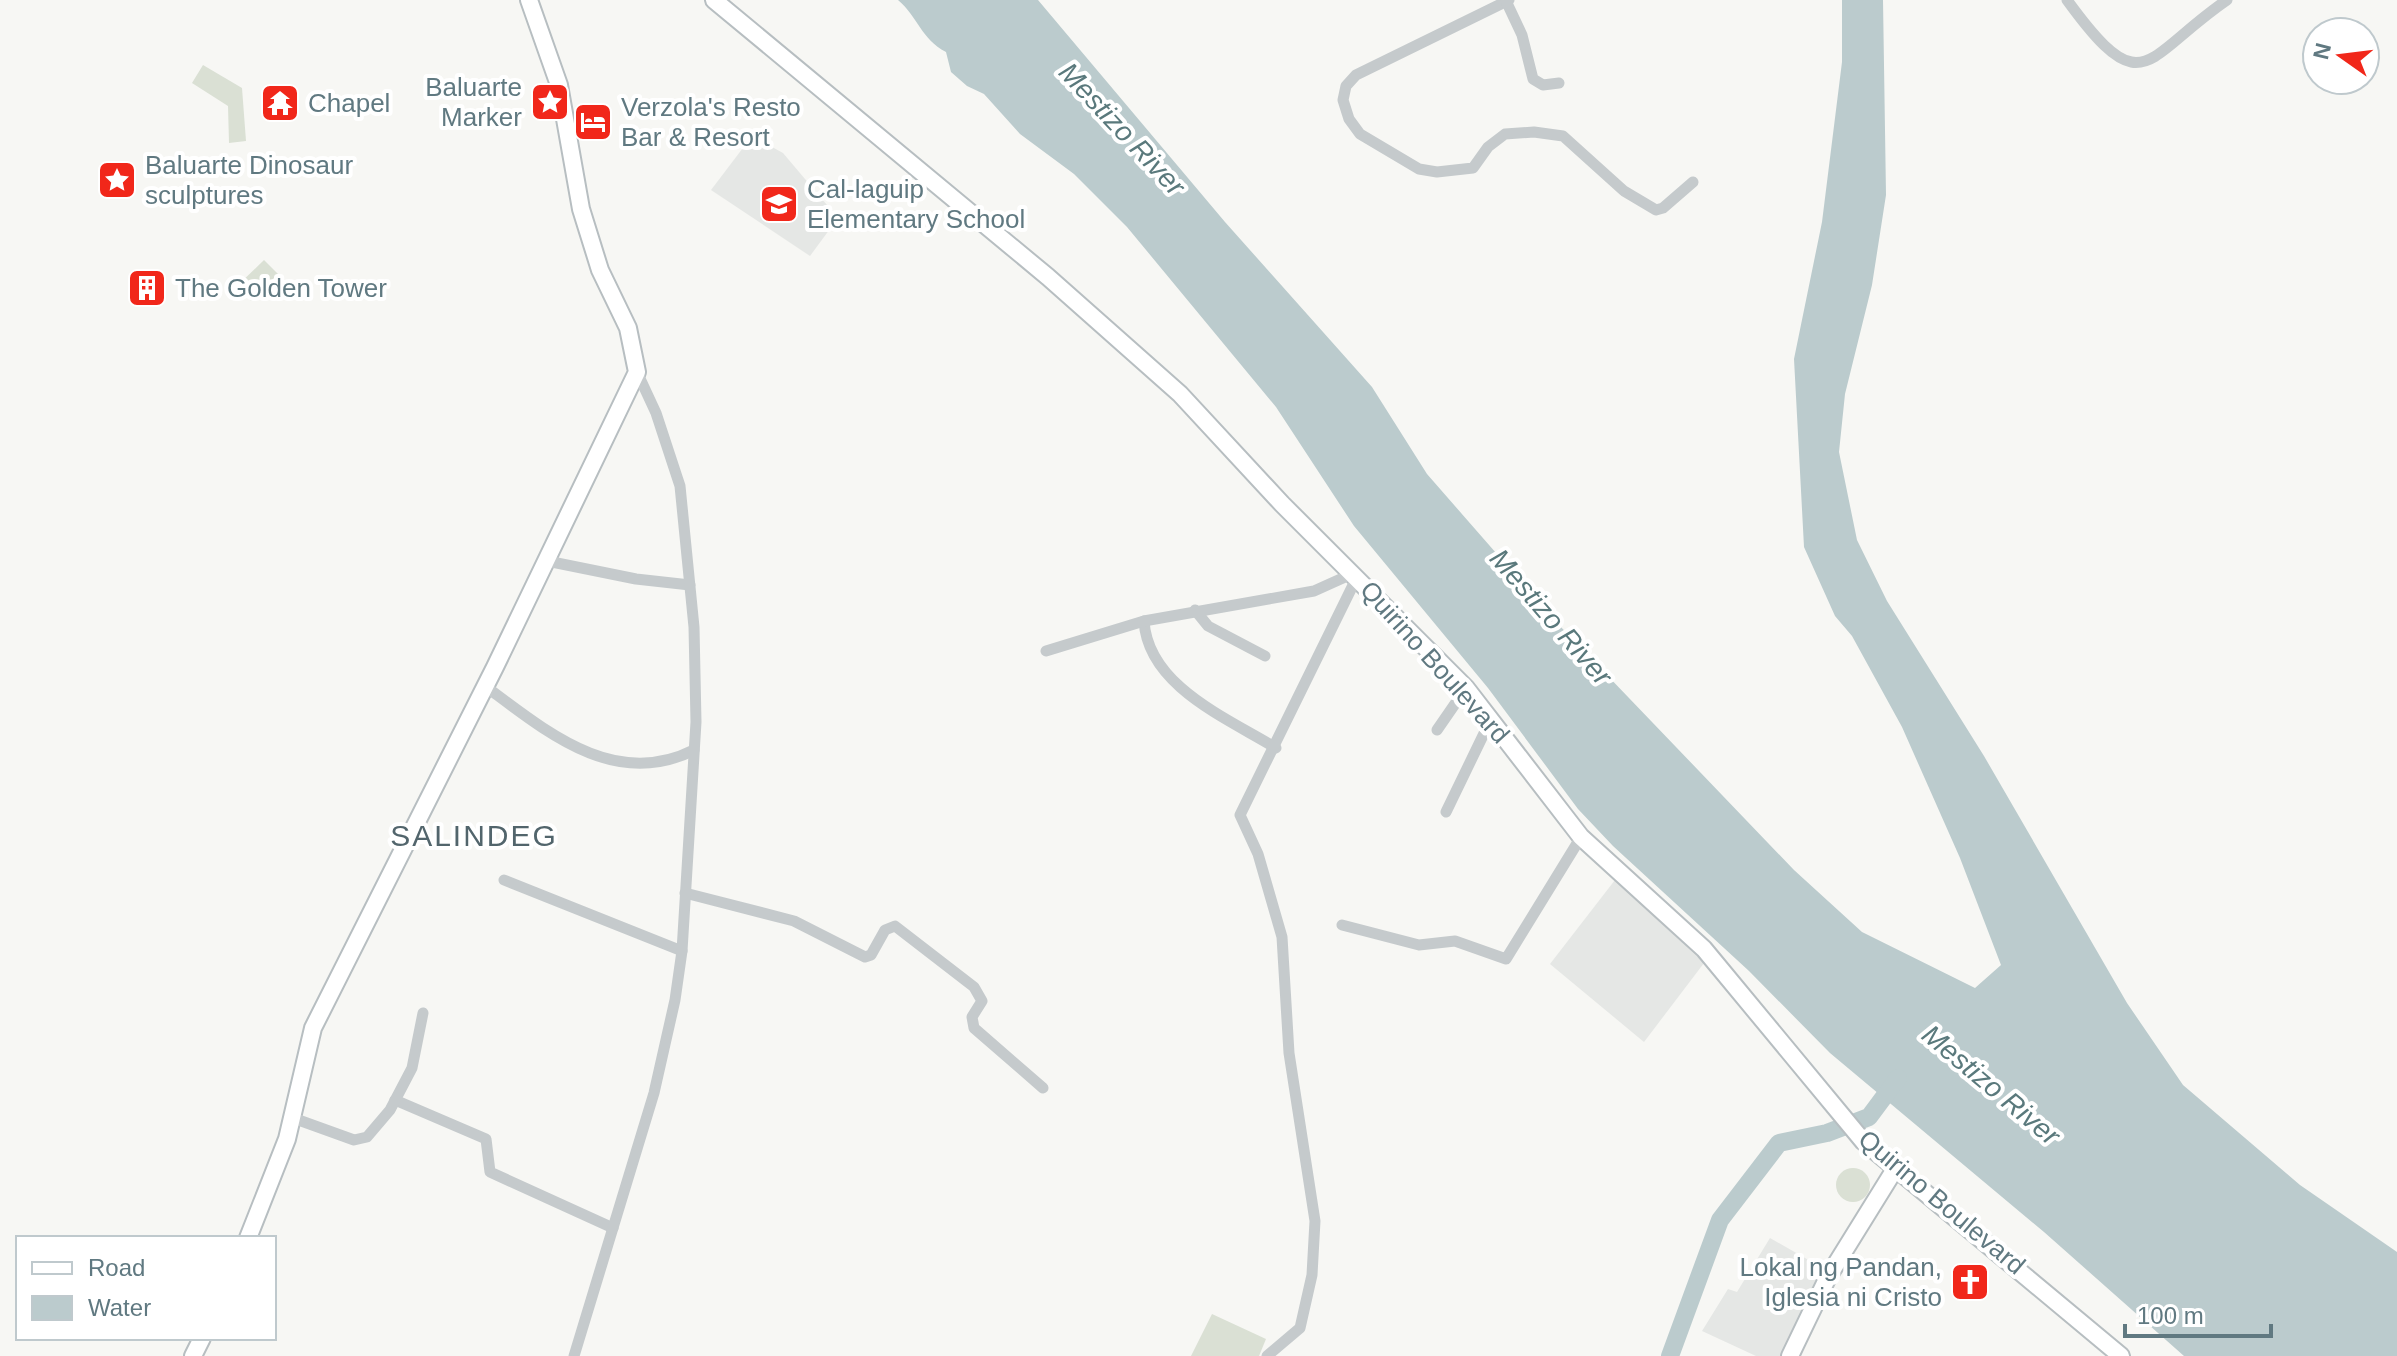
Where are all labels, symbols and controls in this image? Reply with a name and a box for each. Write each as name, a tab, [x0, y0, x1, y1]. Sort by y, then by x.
north arrow	[2301, 16, 2381, 96]
text: N	[2308, 41, 2336, 62]
water label: Mestizo River	[1053, 56, 1192, 203]
place label: Baluarte Marker	[425, 72, 522, 132]
place icon: Baluarte Marker	[529, 81, 571, 123]
temple icon: Chapel	[259, 82, 301, 124]
place label: Chapel	[308, 88, 390, 118]
place label: Verzola's Resto Bar & Resort	[621, 92, 801, 152]
hotel icon: Verzola's Resto Bar & Resort	[572, 101, 614, 143]
place label: Baluarte Dinosaur sculptures	[145, 150, 353, 210]
place icon: Baluarte Dinosaur sculptures	[96, 159, 138, 201]
place label: Cal-laguip Elementary School	[807, 174, 1025, 234]
school or university icon: Cal-laguip Elementary School	[758, 183, 800, 225]
building icon: The Golden Tower	[126, 267, 168, 309]
place label: The Golden Tower	[175, 273, 387, 303]
water label: Mestizo River	[1484, 543, 1619, 692]
street label: Quirino Boulevard	[1354, 575, 1516, 749]
district label: SALINDEG	[390, 819, 558, 852]
water label: Mestizo River	[1916, 1019, 2067, 1152]
street label: Quirino Boulevard	[1853, 1124, 2031, 1280]
legend	[16, 1236, 276, 1340]
place label: Lokal ng Pandan, Iglesia ni Cristo	[1740, 1252, 1942, 1312]
text: Road	[88, 1254, 145, 1281]
church icon: Lokal ng Pandan, Iglesia ni Cristo	[1949, 1261, 1991, 1303]
scale bar	[2125, 1288, 2271, 1338]
text: Water	[88, 1294, 151, 1321]
text: 100 m	[2137, 1302, 2204, 1329]

